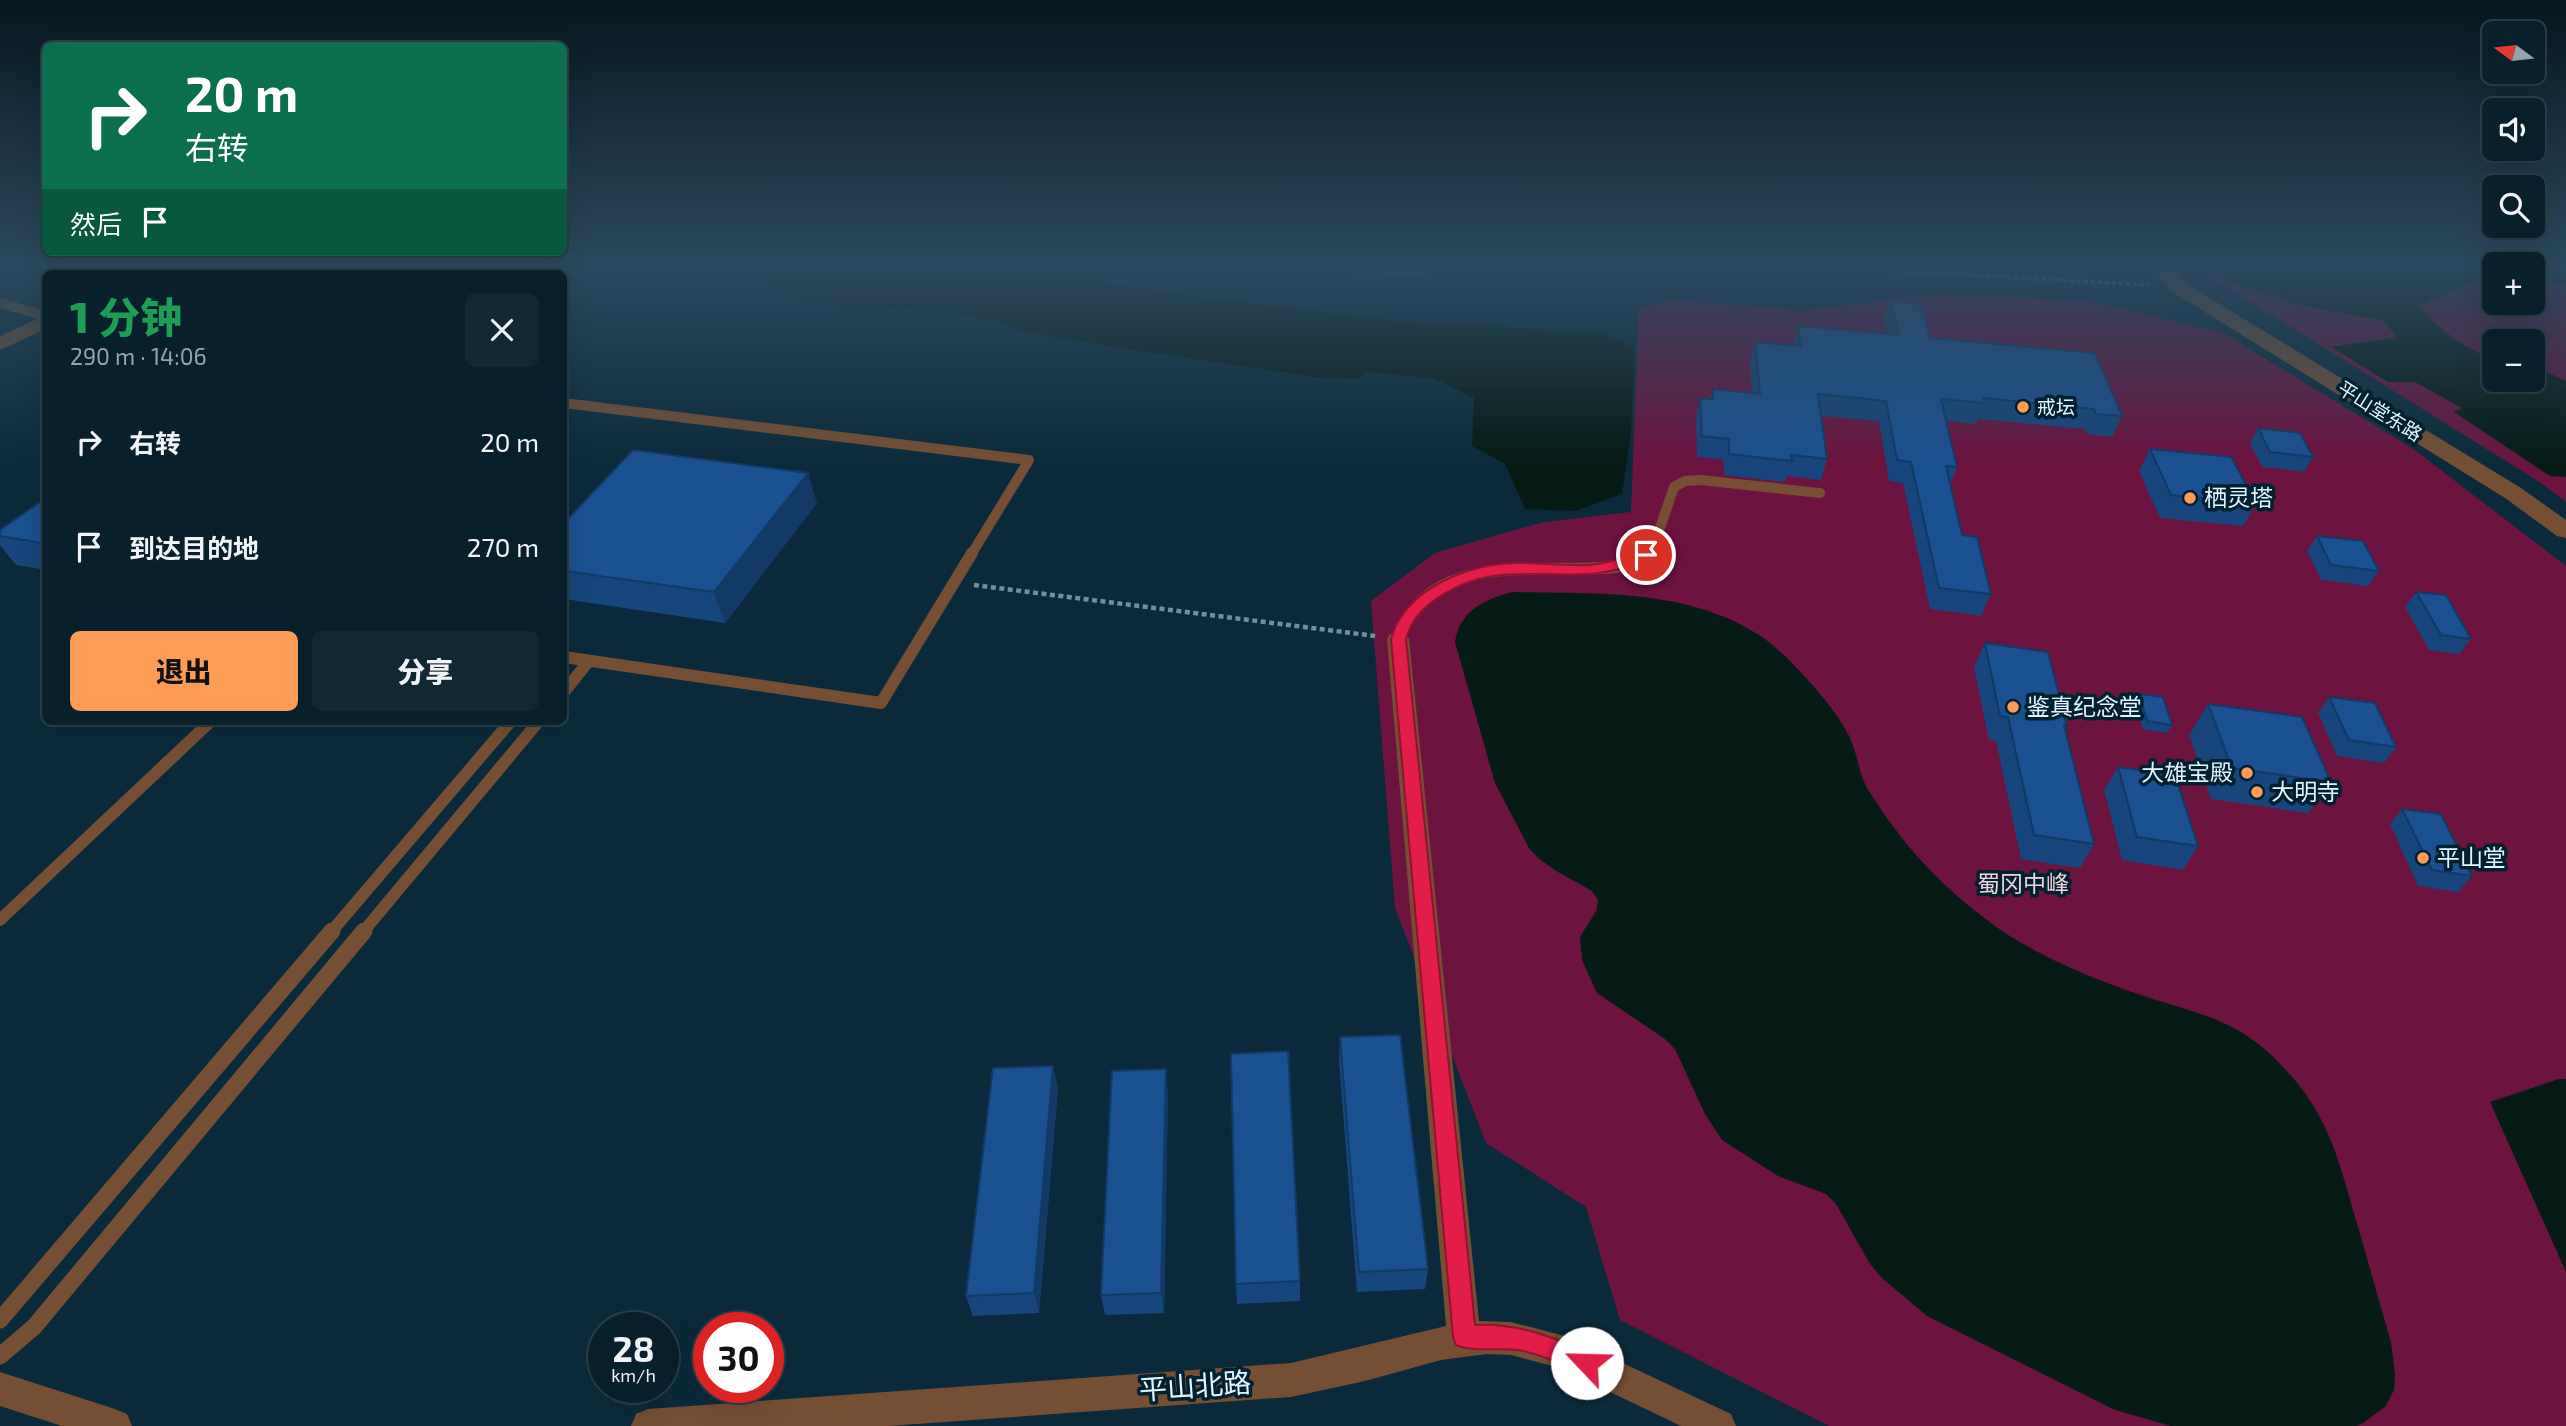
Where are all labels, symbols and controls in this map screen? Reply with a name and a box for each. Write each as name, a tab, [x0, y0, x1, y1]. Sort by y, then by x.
north arrow	[2482, 21, 2544, 84]
map controls	[2482, 21, 2545, 392]
text: 20 m	[185, 63, 298, 122]
icon: right	[70, 70, 161, 161]
button: sound	[2482, 98, 2545, 161]
text: 右转	[185, 128, 249, 166]
button: search	[2482, 175, 2545, 238]
icon: arrive	[136, 203, 174, 241]
text: 然后	[70, 208, 122, 239]
button: +	[2482, 252, 2545, 315]
text: 1 分钟	[70, 291, 182, 341]
button: close	[465, 293, 539, 367]
button: −	[2482, 329, 2545, 392]
text: 290 m · 14:06	[70, 342, 207, 370]
street label: 平山堂东路	[2334, 376, 2427, 446]
place label: 戒坛	[2037, 395, 2075, 418]
marker: 戒坛	[2015, 399, 2031, 415]
icon: right	[70, 423, 108, 461]
text: 20 m	[480, 426, 539, 457]
text: 右转	[129, 427, 181, 458]
place label: 栖灵塔	[2204, 483, 2273, 511]
marker: 栖灵塔	[2182, 490, 2198, 506]
pin	[1616, 525, 1676, 585]
icon: arrive	[70, 528, 108, 566]
text: 270 m	[467, 531, 539, 562]
text: 到达目的地	[129, 532, 259, 563]
icon: arrive	[1627, 536, 1665, 574]
button: 退出	[70, 631, 298, 711]
button: 分享	[312, 631, 539, 711]
place label: 鉴真纪念堂	[2027, 692, 2142, 720]
marker: 鉴真纪念堂	[2005, 699, 2021, 715]
place label: 大雄宝殿	[2141, 758, 2233, 786]
marker: 大雄宝殿	[2239, 765, 2255, 781]
place label: 大明寺	[2271, 777, 2340, 805]
marker: 大明寺	[2249, 784, 2265, 800]
place label: 平山堂	[2437, 843, 2506, 871]
marker: 平山堂	[2415, 850, 2431, 866]
park label: 蜀冈中峰	[1977, 869, 2069, 897]
speed limit sign: 30	[693, 1312, 784, 1403]
position arrow	[1550, 1326, 1624, 1400]
text: 28	[612, 1327, 655, 1369]
text: km/h	[611, 1364, 656, 1386]
street label: 平山北路	[1138, 1364, 1252, 1406]

